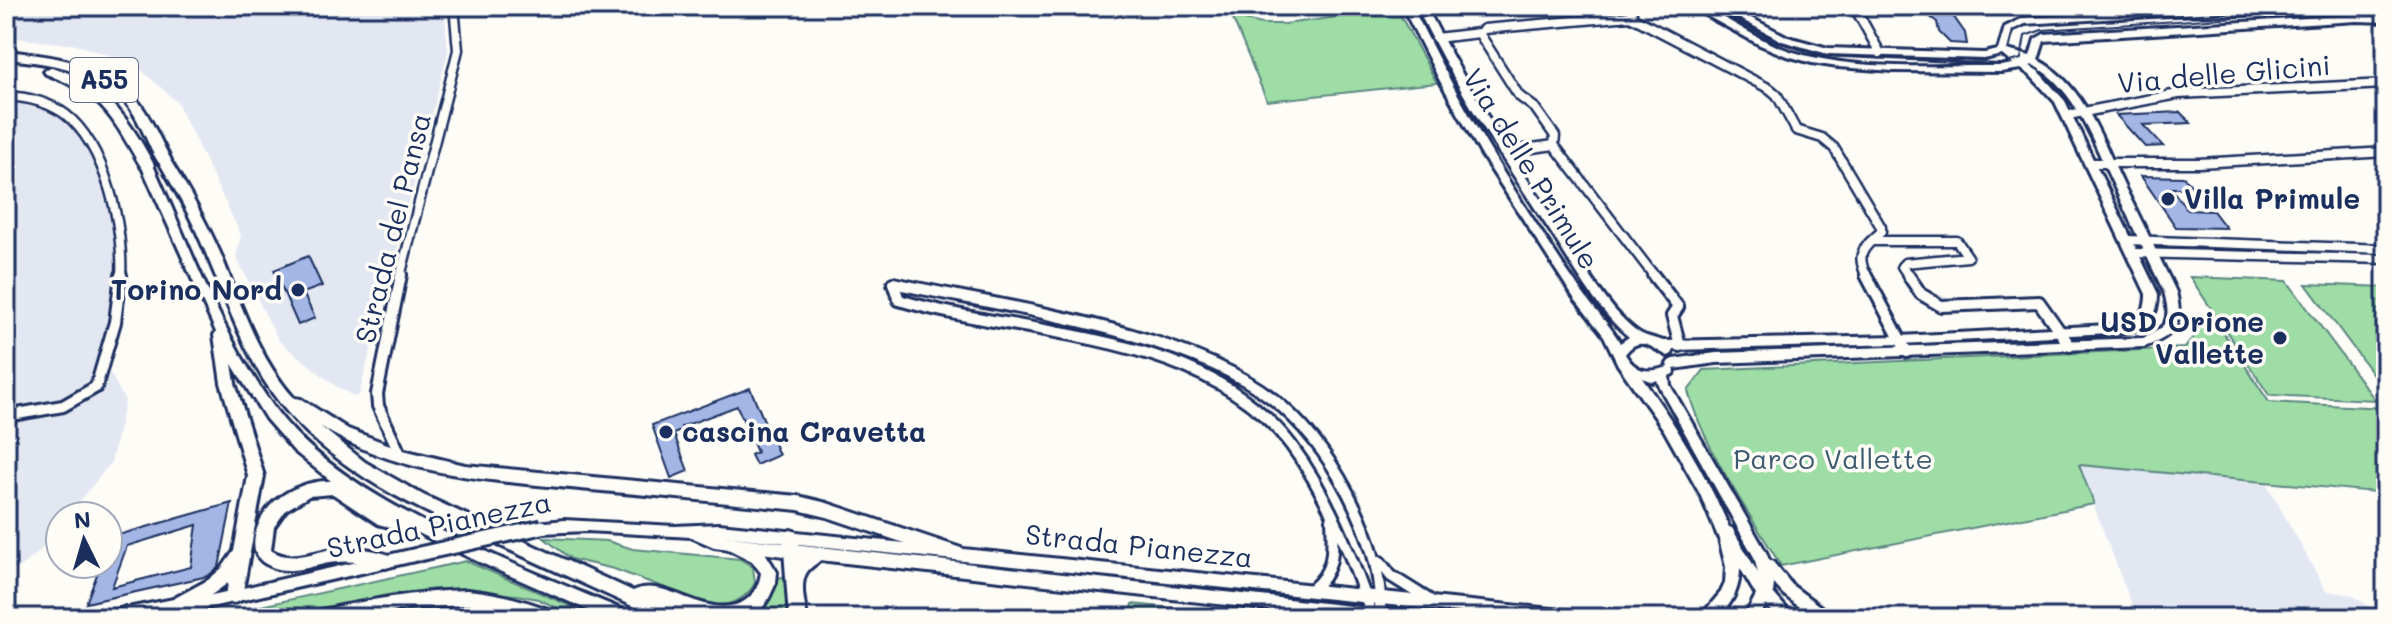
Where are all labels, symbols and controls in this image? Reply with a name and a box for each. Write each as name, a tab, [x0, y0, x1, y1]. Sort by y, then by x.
street label: Via delle Glicini	[2116, 46, 2332, 100]
road number: A55	[70, 58, 138, 102]
street label: Via delle Primule	[1456, 61, 1608, 276]
street label: Strada del Pansa	[346, 109, 438, 347]
place label: Villa Primule	[2184, 180, 2360, 216]
marker: Villa Primule	[2159, 190, 2177, 208]
place label: Torino Nord	[111, 271, 282, 307]
marker: Torino Nord	[289, 281, 307, 299]
place label: USD Orione Vallette	[2100, 303, 2264, 371]
marker: USD Orione Vallette	[2271, 329, 2289, 347]
place label: cascina Cravetta	[682, 413, 926, 449]
marker: cascina Cravetta	[657, 423, 675, 441]
park label: Parco Vallette	[1733, 440, 1933, 476]
street label: Strada Pianezza	[323, 483, 554, 565]
north arrow	[44, 500, 124, 580]
text: N	[73, 504, 92, 535]
street label: Strada Pianezza	[1024, 515, 1255, 575]

